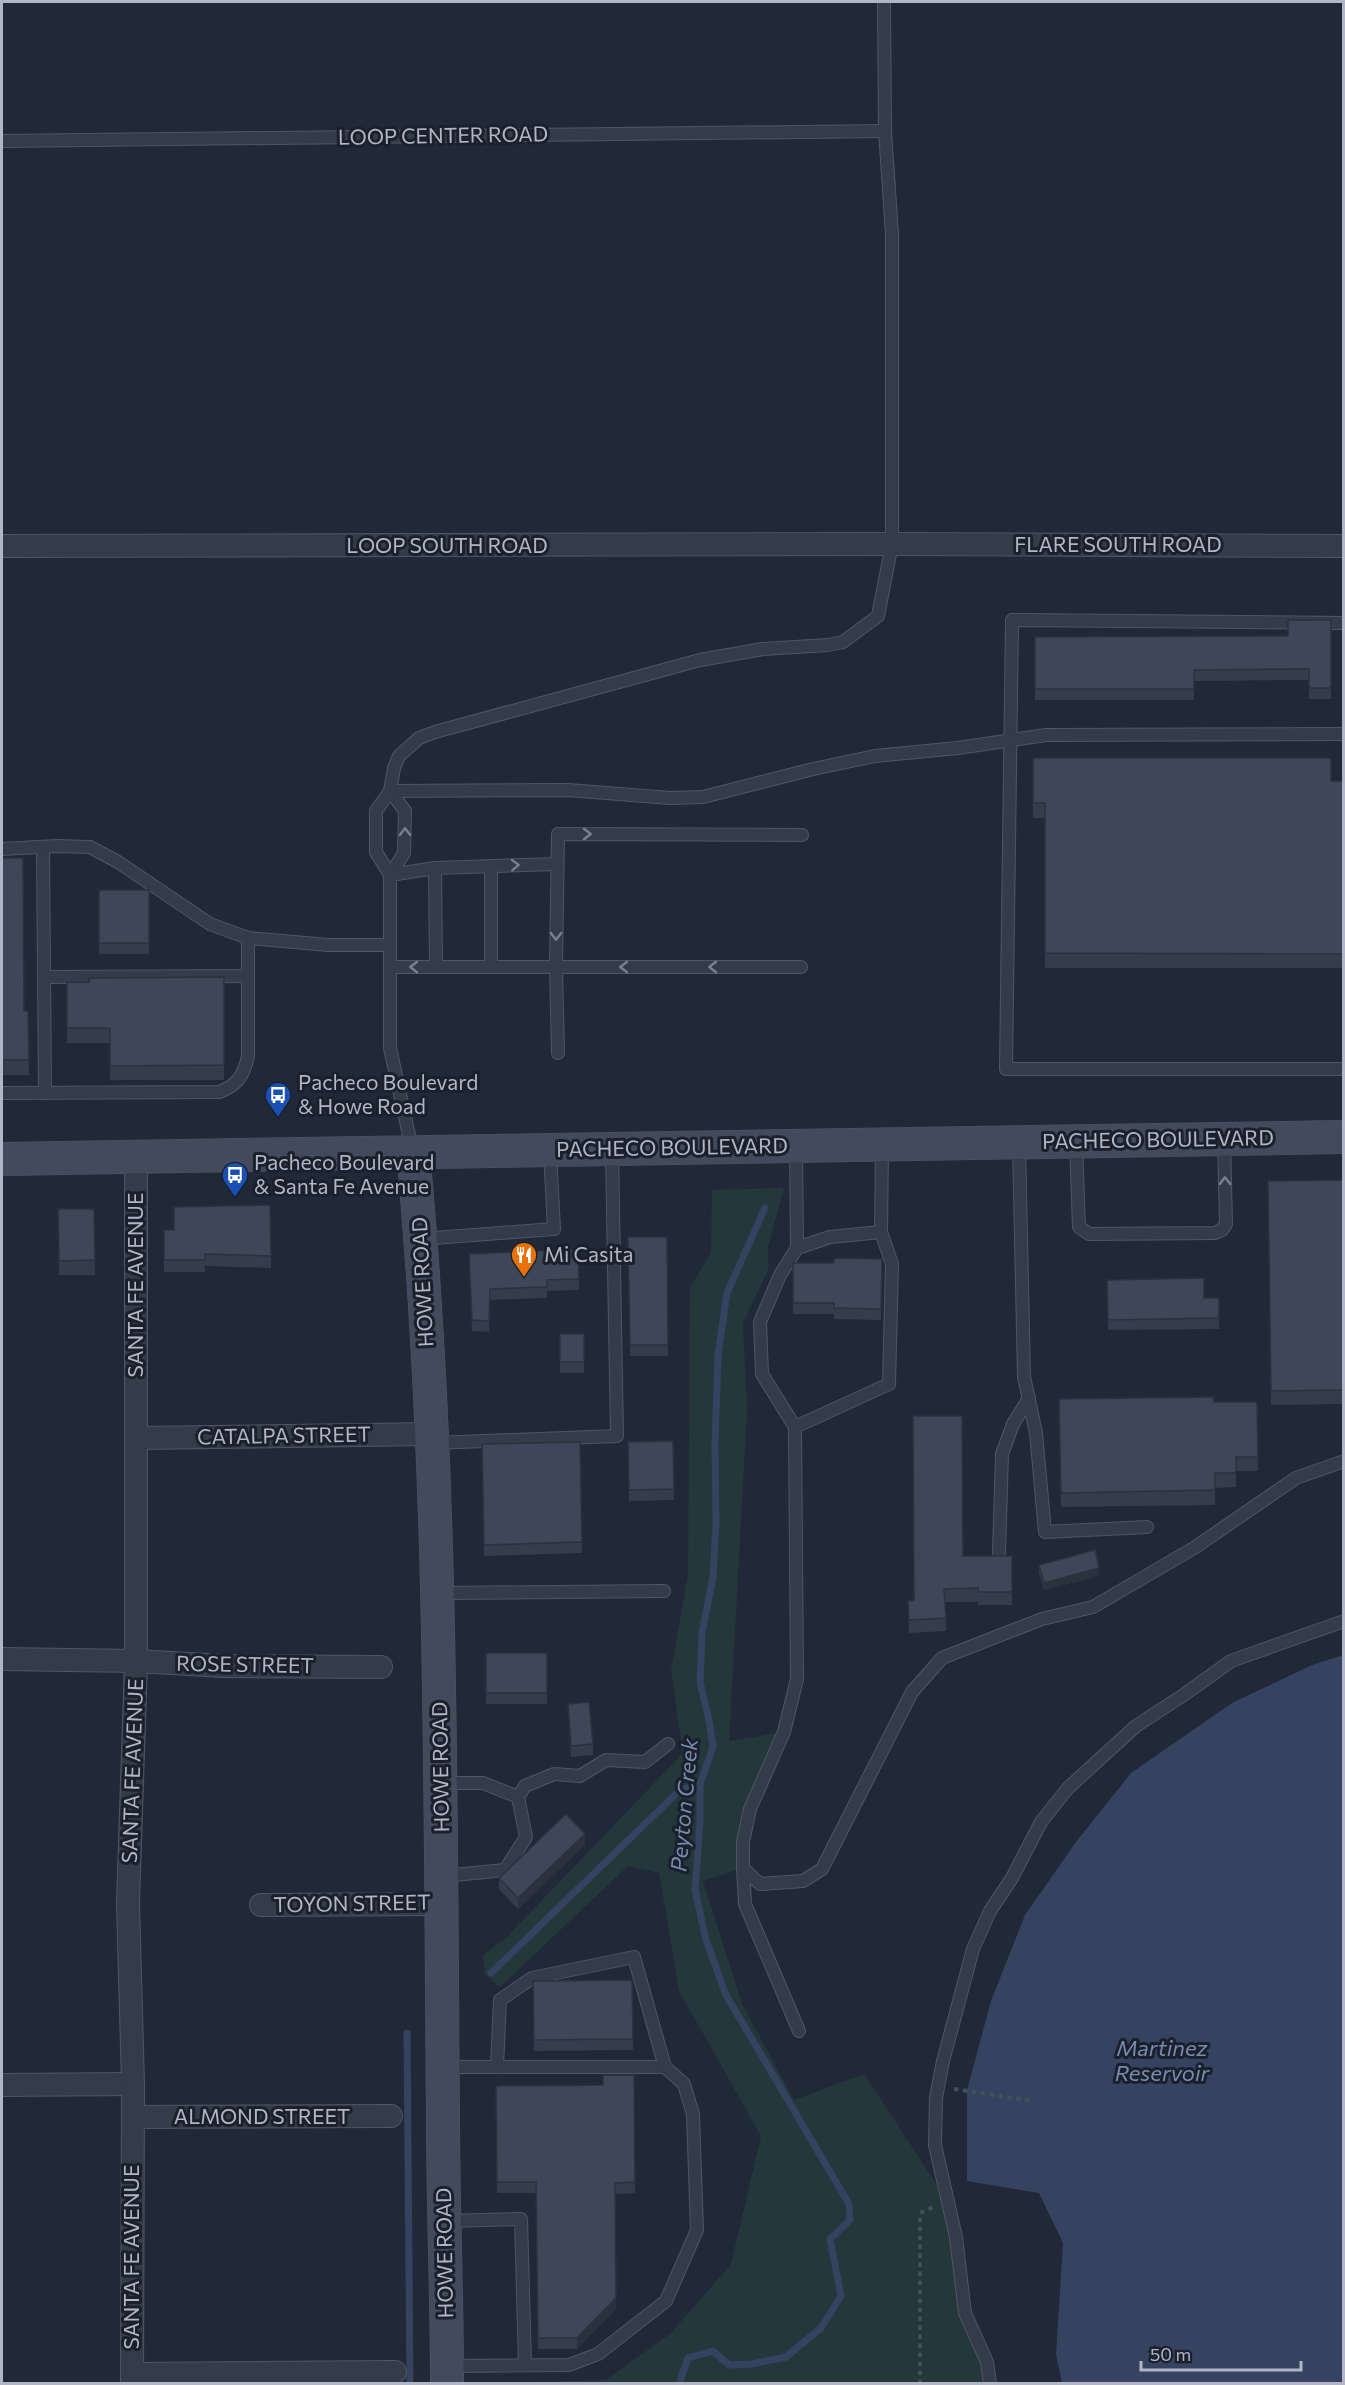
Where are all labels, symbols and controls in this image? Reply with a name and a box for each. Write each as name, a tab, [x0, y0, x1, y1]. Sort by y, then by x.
street label: LOOP CENTER ROAD	[338, 120, 548, 149]
street label: FLARE SOUTH ROAD	[1014, 531, 1222, 556]
street label: LOOP SOUTH ROAD	[346, 532, 548, 557]
one-way arrow	[398, 828, 411, 837]
one-way arrow	[582, 828, 591, 840]
one-way arrow	[510, 859, 519, 872]
one-way arrow	[550, 932, 562, 941]
one-way arrow	[409, 961, 418, 973]
one-way arrow	[619, 961, 628, 973]
one-way arrow	[708, 961, 717, 973]
place label: Pacheco Boulevard & Howe Road	[298, 1069, 478, 1118]
bus stop icon: Pacheco Boulevard & Howe Road	[263, 1080, 293, 1118]
street label: PACHECO BOULEVARD	[1042, 1124, 1274, 1153]
street label: PACHECO BOULEVARD	[556, 1132, 788, 1161]
place label: Pacheco Boulevard & Santa Fe Avenue	[254, 1149, 434, 1198]
bus stop icon: Pacheco Boulevard & Santa Fe Avenue	[220, 1160, 250, 1198]
one-way arrow	[1219, 1177, 1232, 1186]
street label: SANTA FE AVENUE	[122, 1193, 147, 1377]
street label: HOWE ROAD	[406, 1216, 437, 1348]
restaurant icon: Mi Casita	[509, 1240, 539, 1278]
place label: Mi Casita	[544, 1241, 633, 1266]
street label: CATALPA STREET	[197, 1420, 371, 1449]
street label: ROSE STREET	[176, 1650, 314, 1677]
street label: SANTA FE AVENUE	[116, 1678, 147, 1864]
street label: HOWE ROAD	[426, 1702, 453, 1833]
water label: Peyton Creek	[664, 1736, 703, 1873]
street label: TOYON STREET	[273, 1889, 431, 1916]
water label: Martinez Reservoir	[1115, 2034, 1211, 2086]
street label: ALMOND STREET	[174, 2103, 350, 2128]
street label: SANTA FE AVENUE	[118, 2165, 143, 2349]
street label: HOWE ROAD	[430, 2188, 457, 2319]
scale bar	[1141, 2334, 1302, 2372]
text: 50 m	[1150, 2343, 1191, 2365]

